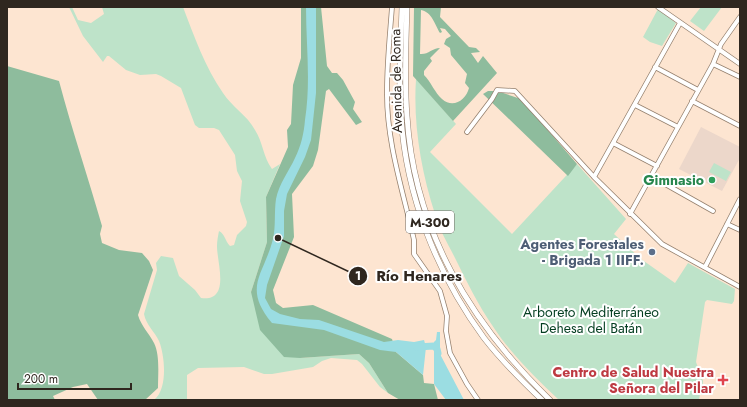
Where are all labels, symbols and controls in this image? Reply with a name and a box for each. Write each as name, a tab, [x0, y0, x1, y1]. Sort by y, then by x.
street label: Avenida de Roma	[385, 29, 407, 133]
place label: Gimnasio	[643, 170, 704, 190]
marker: Gimnasio	[707, 175, 717, 185]
road number: M-300	[406, 211, 454, 233]
place label: Agentes Forestales - Brigada 1 IIFF.	[519, 234, 645, 270]
marker: Agentes Forestales - Brigada 1 IIFF.	[647, 247, 657, 257]
callout: Río Henares	[348, 262, 470, 289]
text: Río Henares	[376, 265, 462, 287]
text: 1	[355, 267, 361, 285]
park label: Arboreto Mediterráneo Dehesa del Batán	[523, 302, 659, 338]
place label: Centro de Salud Nuestra Señora del Pilar	[553, 362, 714, 398]
scale bar	[18, 365, 131, 391]
text: 200 m	[24, 370, 58, 388]
marker: Centro de Salud Nuestra Señora del Pilar	[717, 374, 729, 386]

